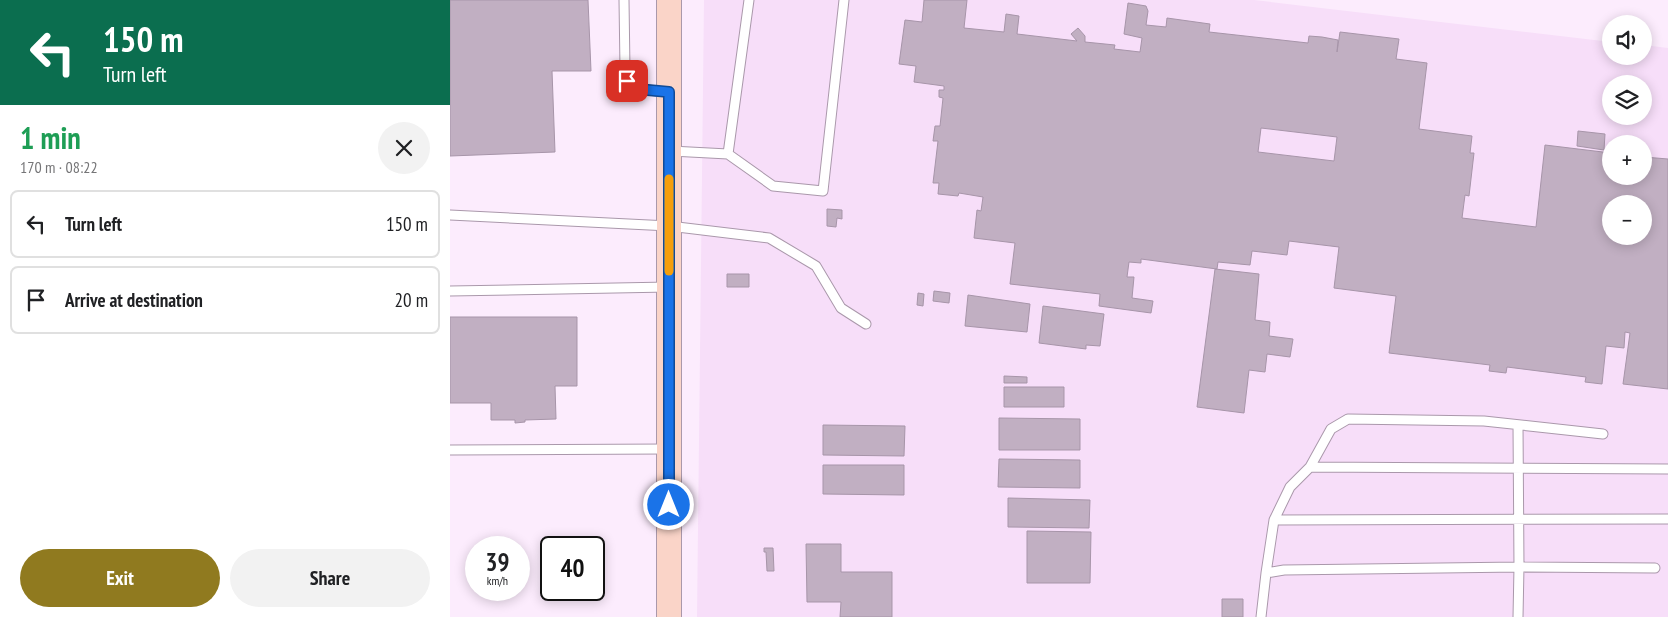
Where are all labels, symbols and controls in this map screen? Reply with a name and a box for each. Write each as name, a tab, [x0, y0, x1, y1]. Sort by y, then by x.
map controls	[1602, 15, 1652, 245]
button: sound	[1602, 15, 1652, 65]
text: 150 m	[103, 16, 184, 62]
icon: left	[20, 20, 85, 85]
text: Turn left	[103, 60, 167, 88]
pin	[606, 60, 648, 102]
icon: arrive	[613, 67, 641, 95]
button: layers	[1602, 75, 1652, 125]
text: 1 min	[20, 118, 81, 157]
button: close	[378, 122, 430, 174]
button: +	[1602, 135, 1652, 185]
text: 170 m · 08:22	[20, 157, 98, 177]
button: −	[1602, 195, 1652, 245]
icon: left	[22, 210, 50, 238]
text: Turn left	[65, 212, 122, 236]
text: 150 m	[386, 212, 428, 236]
icon: arrive	[22, 286, 50, 314]
text: Arrive at destination	[65, 288, 203, 312]
text: 20 m	[395, 288, 428, 312]
position arrow	[642, 478, 694, 530]
speed limit sign: 40	[540, 536, 605, 601]
text: 39	[486, 546, 509, 578]
button: Exit	[20, 549, 220, 607]
button: Share	[230, 549, 430, 607]
text: km/h	[487, 573, 508, 588]

